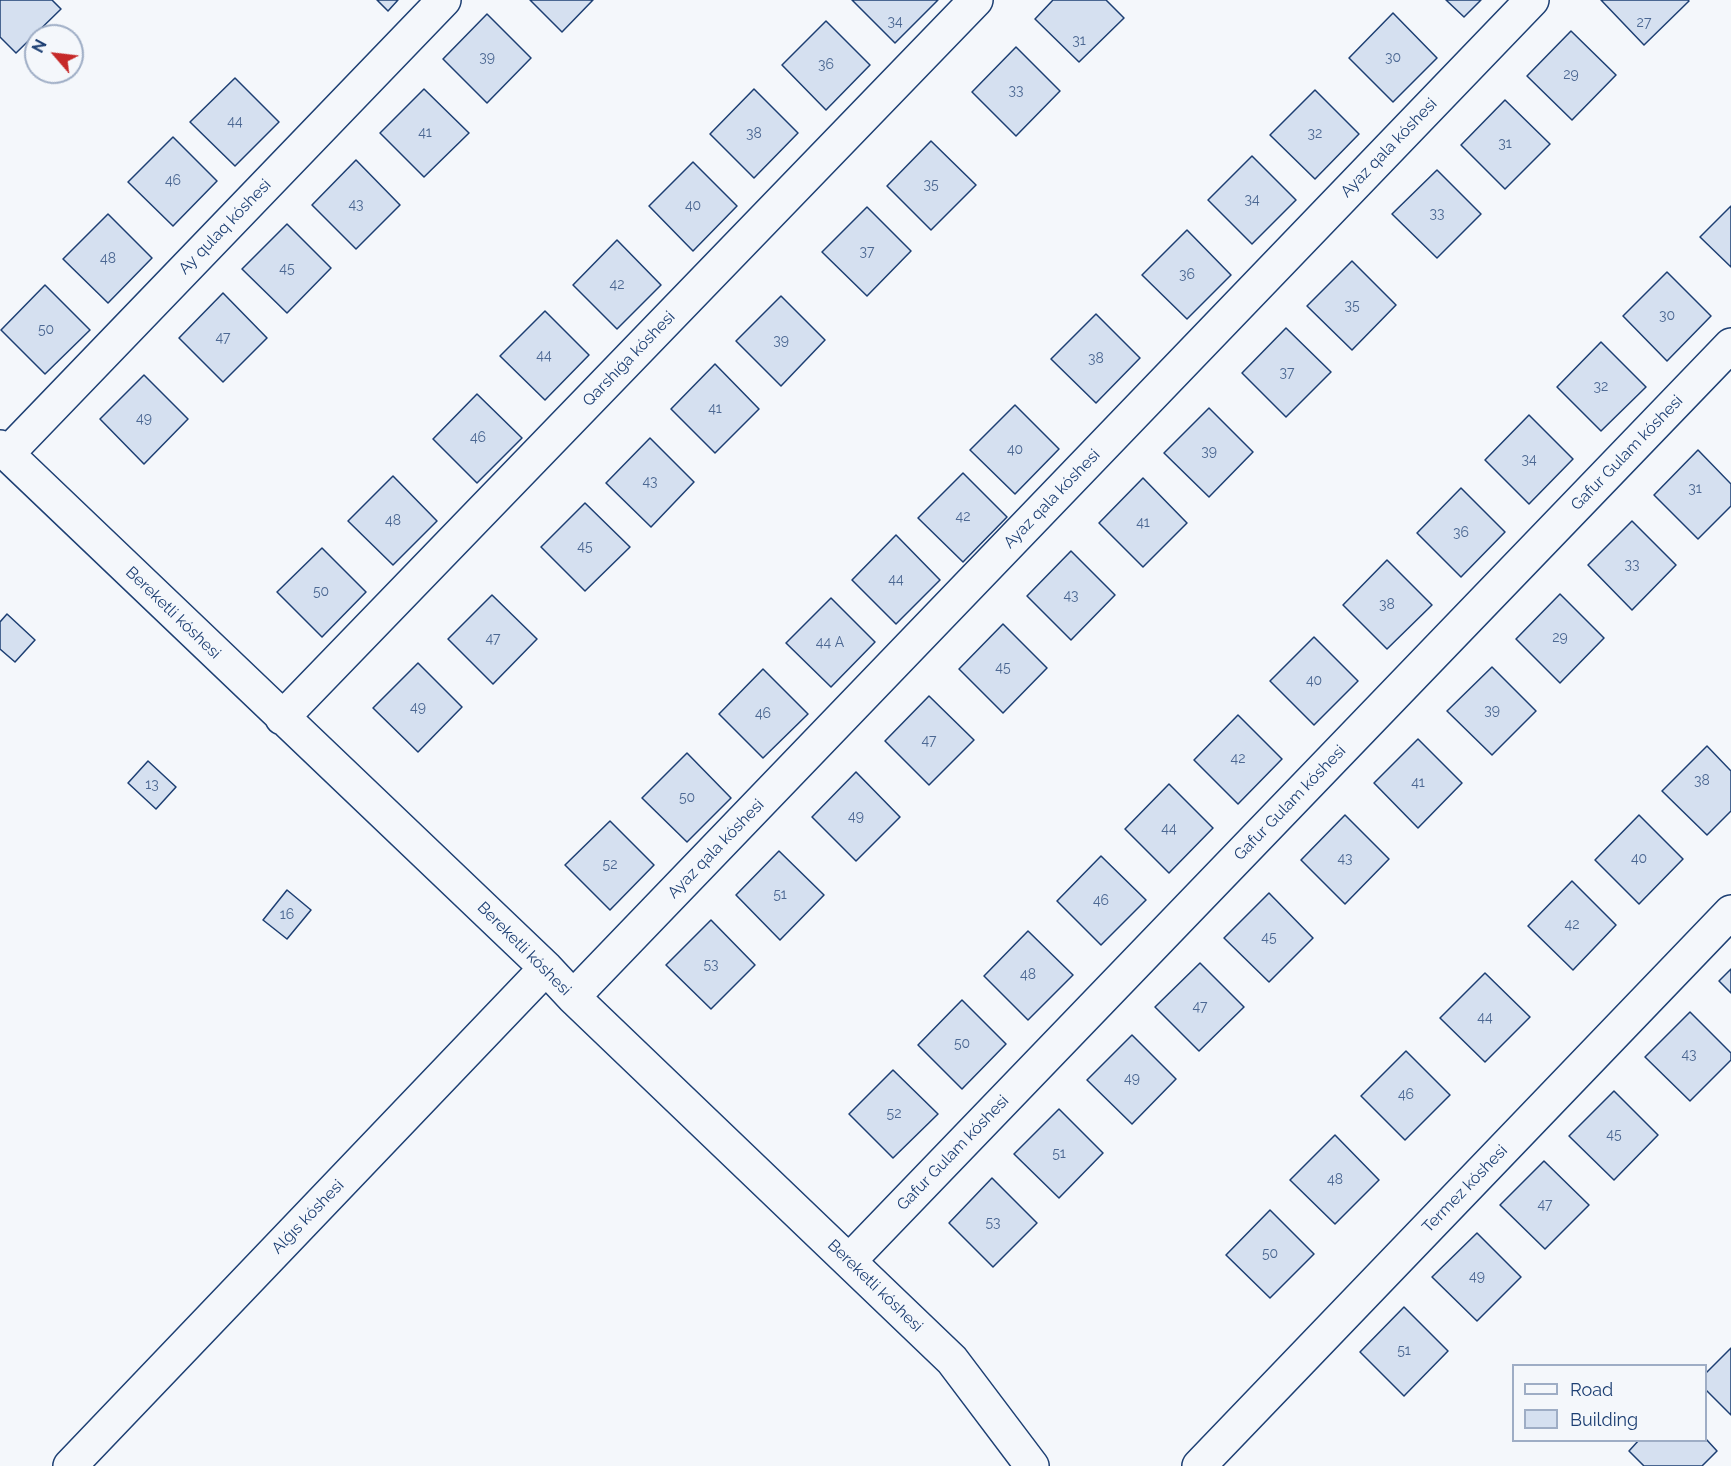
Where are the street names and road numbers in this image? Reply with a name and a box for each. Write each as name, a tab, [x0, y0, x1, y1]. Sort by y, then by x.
street label: Ayaz qala kóshesi	[1337, 94, 1441, 202]
street label: Ay qulaq kóshesi	[175, 176, 275, 278]
street label: Qarshıǵa kóshesi	[579, 307, 679, 411]
street label: Gafur Gulam kóshesi	[1567, 391, 1687, 515]
street label: Ayaz qala kóshesi	[1000, 445, 1104, 553]
street label: Bereketli kóshesi	[121, 563, 225, 663]
street label: Gafur Gulam kóshesi	[1230, 741, 1350, 865]
street label: Ayaz qala kóshesi	[664, 795, 768, 903]
street label: Bereketli kóshesi	[473, 898, 575, 1000]
street label: Gafur Gulam kóshesi	[893, 1091, 1013, 1215]
street label: Termez kóshesi	[1418, 1141, 1512, 1237]
street label: Alǵıs kóshesi	[268, 1176, 348, 1258]
street label: Bereketli kóshesi	[823, 1236, 927, 1336]

